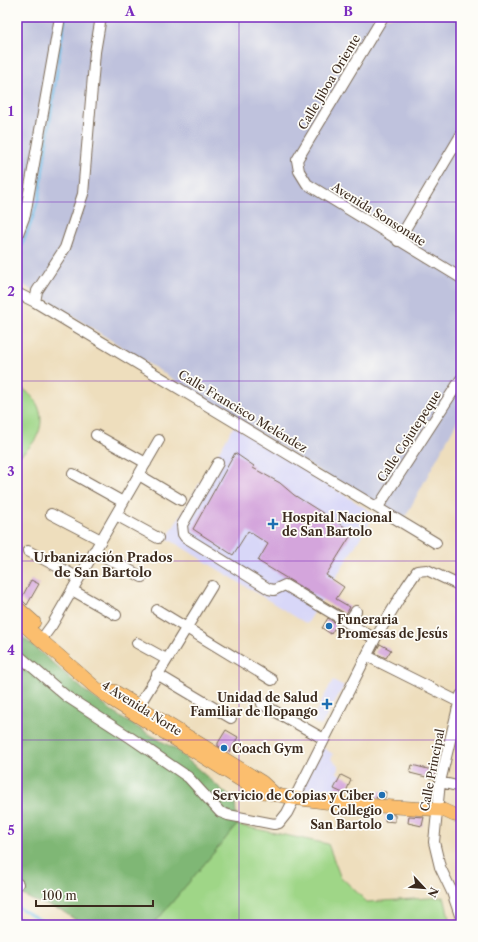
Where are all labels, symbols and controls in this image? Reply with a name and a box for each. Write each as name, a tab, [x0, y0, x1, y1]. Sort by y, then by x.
text: A	[124, 3, 136, 19]
text: B	[343, 3, 353, 19]
street label: Calle Jiboa Oriente	[295, 31, 363, 132]
text: 1	[8, 103, 14, 119]
street label: Avenida Sonsonate	[328, 178, 429, 249]
text: 2	[7, 283, 15, 299]
street label: Calle Francisco Meléndez	[176, 366, 310, 456]
street label: Calle Cojutepeque	[374, 387, 444, 485]
text: 3	[7, 463, 15, 479]
place label: Hospital Nacional de San Bartolo	[282, 510, 392, 539]
marker: Hospital Nacional de San Bartolo	[267, 518, 279, 530]
district label: Urbanización Prados de San Bartolo	[34, 549, 172, 580]
place label: Funeraria Promesas de Jesús	[337, 612, 448, 641]
marker: Funeraria Promesas de Jesús	[324, 621, 334, 631]
text: 4	[7, 642, 15, 658]
street label: 4 Avenida Norte	[99, 677, 185, 739]
place label: Unidad de Salud Familiar de Ilopango	[190, 690, 318, 719]
marker: Unidad de Salud Familiar de Ilopango	[321, 698, 333, 710]
street label: Calle Principal	[417, 727, 447, 813]
place label: Coach Gym	[232, 741, 304, 756]
marker: Coach Gym	[219, 743, 229, 753]
place label: Servicio de Copias y Ciber	[212, 788, 374, 803]
marker: Servicio de Copias y Ciber	[377, 790, 387, 800]
place label: Collegio San Bartolo	[310, 803, 382, 832]
marker: Collegio San Bartolo	[385, 812, 395, 822]
text: 5	[7, 822, 15, 838]
north arrow	[404, 868, 444, 908]
scale bar	[36, 882, 153, 908]
text: N	[424, 885, 441, 900]
text: 100 m	[42, 888, 77, 903]

